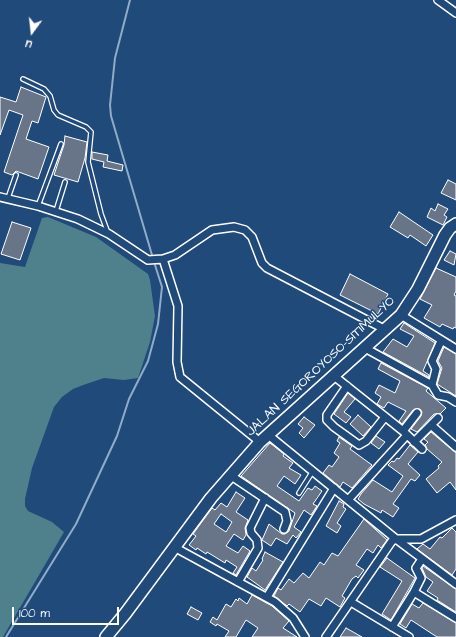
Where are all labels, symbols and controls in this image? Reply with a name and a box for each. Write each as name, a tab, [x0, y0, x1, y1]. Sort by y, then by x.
north arrow	[12, 12, 52, 52]
text: U	[24, 36, 34, 52]
street label: JALAN SEGOROYOSO-SITIMULYO	[243, 294, 399, 440]
scale bar	[14, 599, 121, 625]
text: 100 m	[19, 605, 50, 622]

